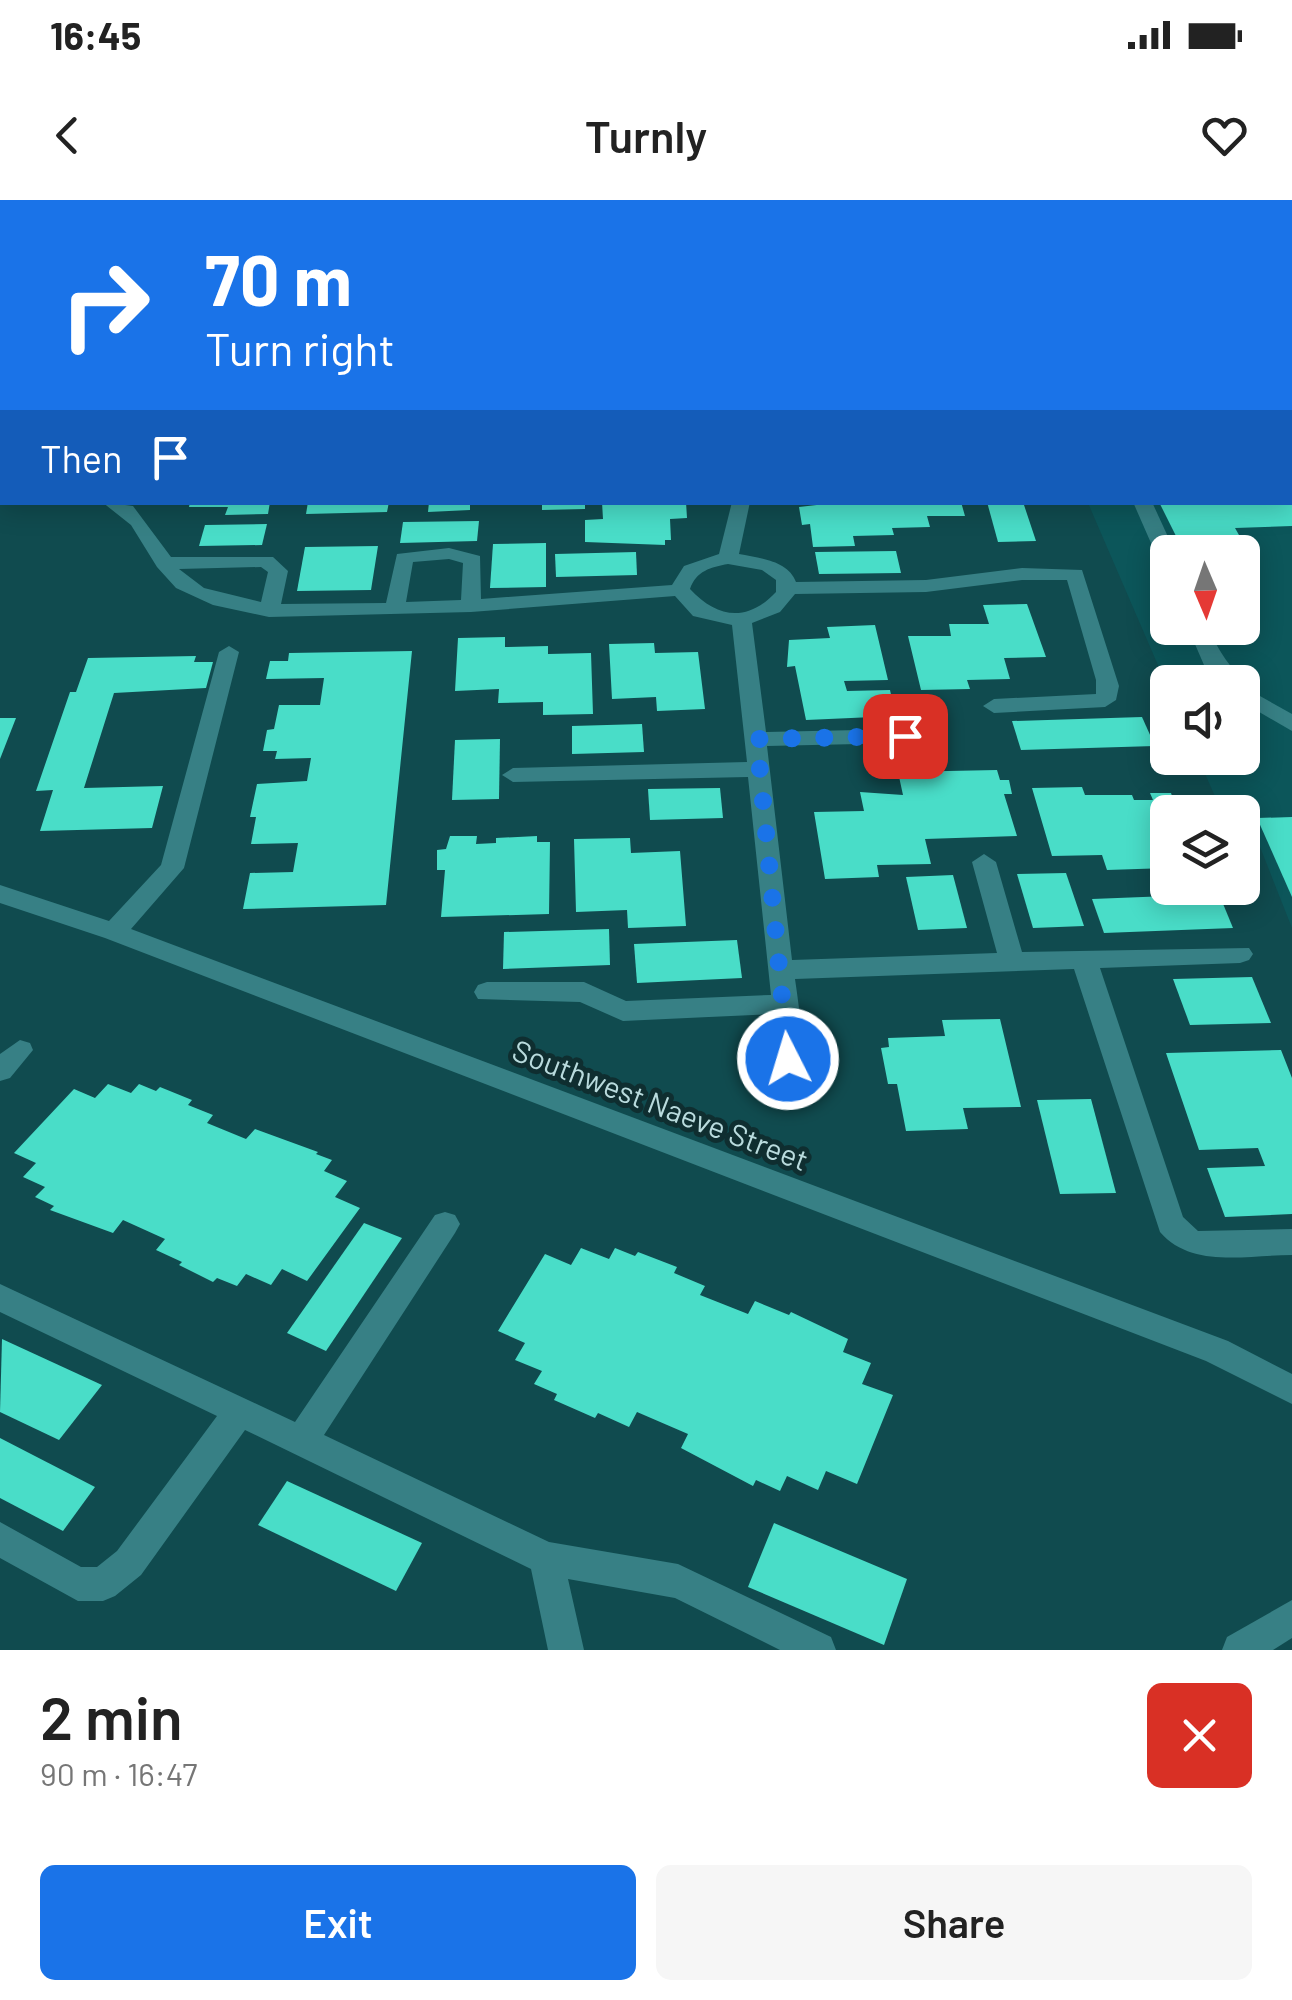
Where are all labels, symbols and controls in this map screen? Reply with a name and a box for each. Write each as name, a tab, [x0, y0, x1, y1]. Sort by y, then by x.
text: 16:45	[50, 12, 141, 58]
icon: back	[40, 108, 95, 163]
text: Turnly	[585, 108, 707, 162]
icon: heart	[1197, 108, 1252, 163]
text: 70 m	[205, 236, 352, 320]
icon: right	[40, 240, 170, 370]
text: Turn right	[205, 321, 395, 375]
icon: arrive	[143, 430, 198, 485]
text: Then	[40, 435, 123, 481]
north arrow	[1150, 535, 1260, 645]
map controls	[1150, 535, 1260, 905]
button: sound	[1150, 665, 1260, 775]
pin	[863, 694, 948, 779]
icon: arrive	[878, 709, 933, 764]
button: layers	[1150, 795, 1260, 905]
position arrow	[736, 1007, 840, 1111]
street label: Southwest Naeve Street	[508, 1031, 814, 1177]
text: 2 min	[40, 1680, 183, 1752]
button: close	[1147, 1683, 1252, 1788]
text: 90 m · 16:47	[40, 1754, 197, 1792]
button: Exit	[40, 1865, 636, 1980]
button: Share	[656, 1865, 1252, 1980]

